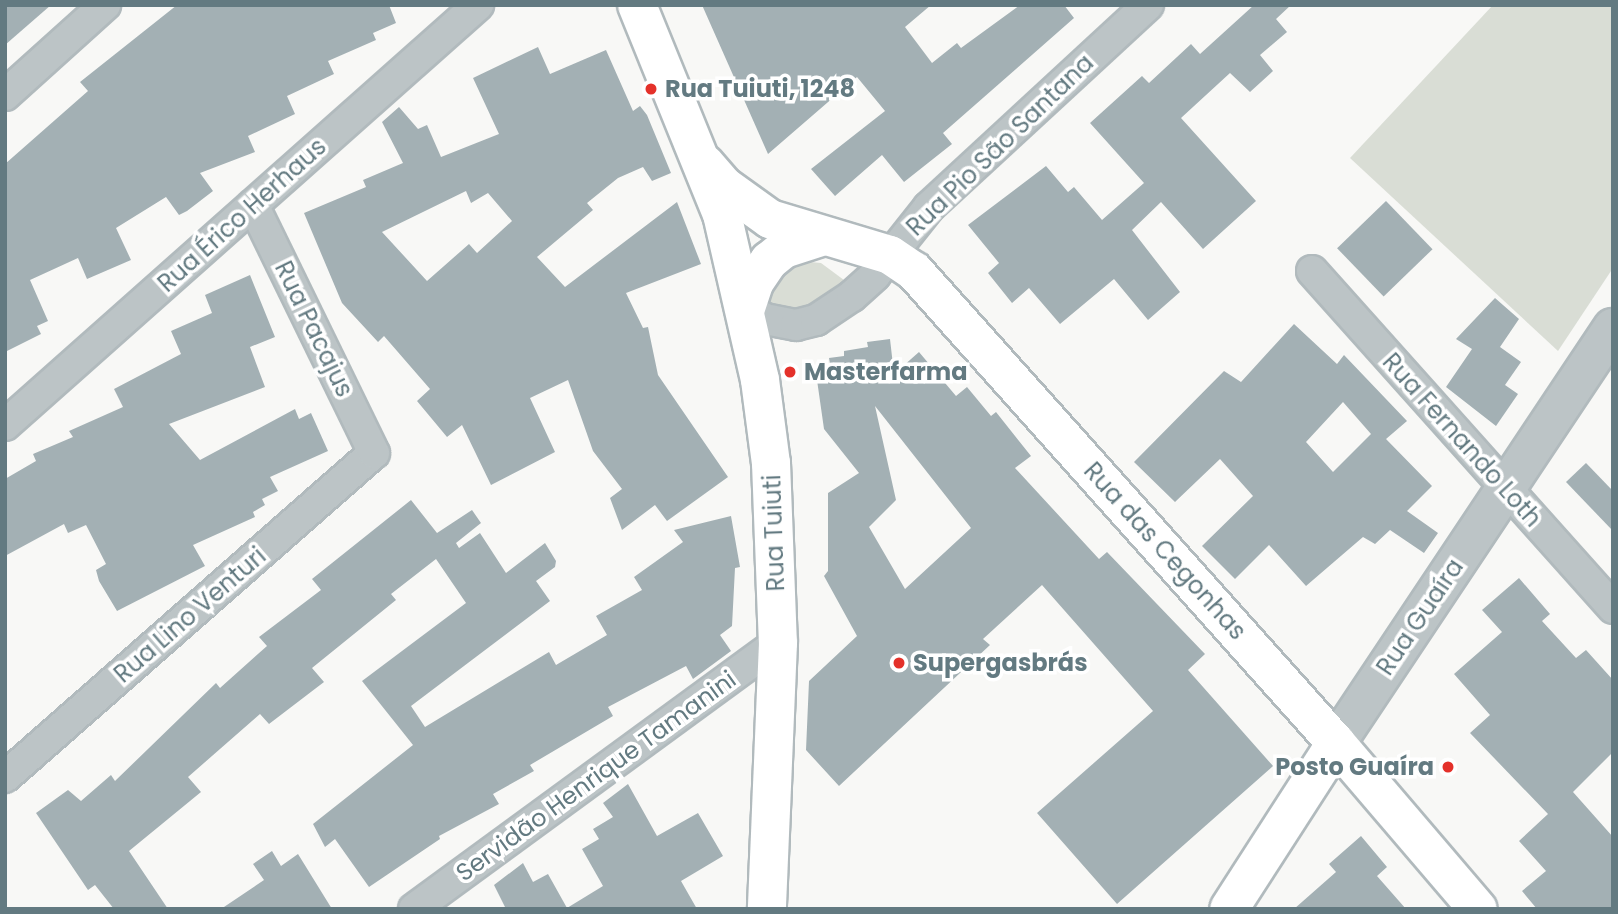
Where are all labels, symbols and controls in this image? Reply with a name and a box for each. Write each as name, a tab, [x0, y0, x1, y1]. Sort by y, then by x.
street label: Rua Pio São Santana	[901, 48, 1099, 242]
place label: Rua Tuiuti, 1248	[665, 75, 855, 103]
marker: Rua Tuiuti, 1248	[643, 81, 659, 97]
street label: Rua Érico Herhaus	[152, 132, 332, 298]
street label: Rua Pacajus	[269, 256, 359, 402]
street label: Rua Fernando Loth	[1377, 347, 1547, 533]
place label: Masterfarma	[804, 358, 967, 386]
marker: Masterfarma	[782, 364, 798, 380]
street label: Rua das Cegonhas	[1078, 456, 1252, 646]
street label: Rua Tuiuti	[758, 474, 790, 592]
street label: Rua Lino Venturi	[108, 541, 272, 689]
street label: Rua Guaíra	[1371, 553, 1469, 681]
place label: Supergasbrás	[913, 649, 1088, 677]
marker: Supergasbrás	[891, 655, 907, 671]
street label: Servidão Henrique Tamanini	[451, 665, 741, 887]
place label: Posto Guaíra	[1275, 753, 1434, 781]
marker: Posto Guaíra	[1440, 759, 1456, 775]

